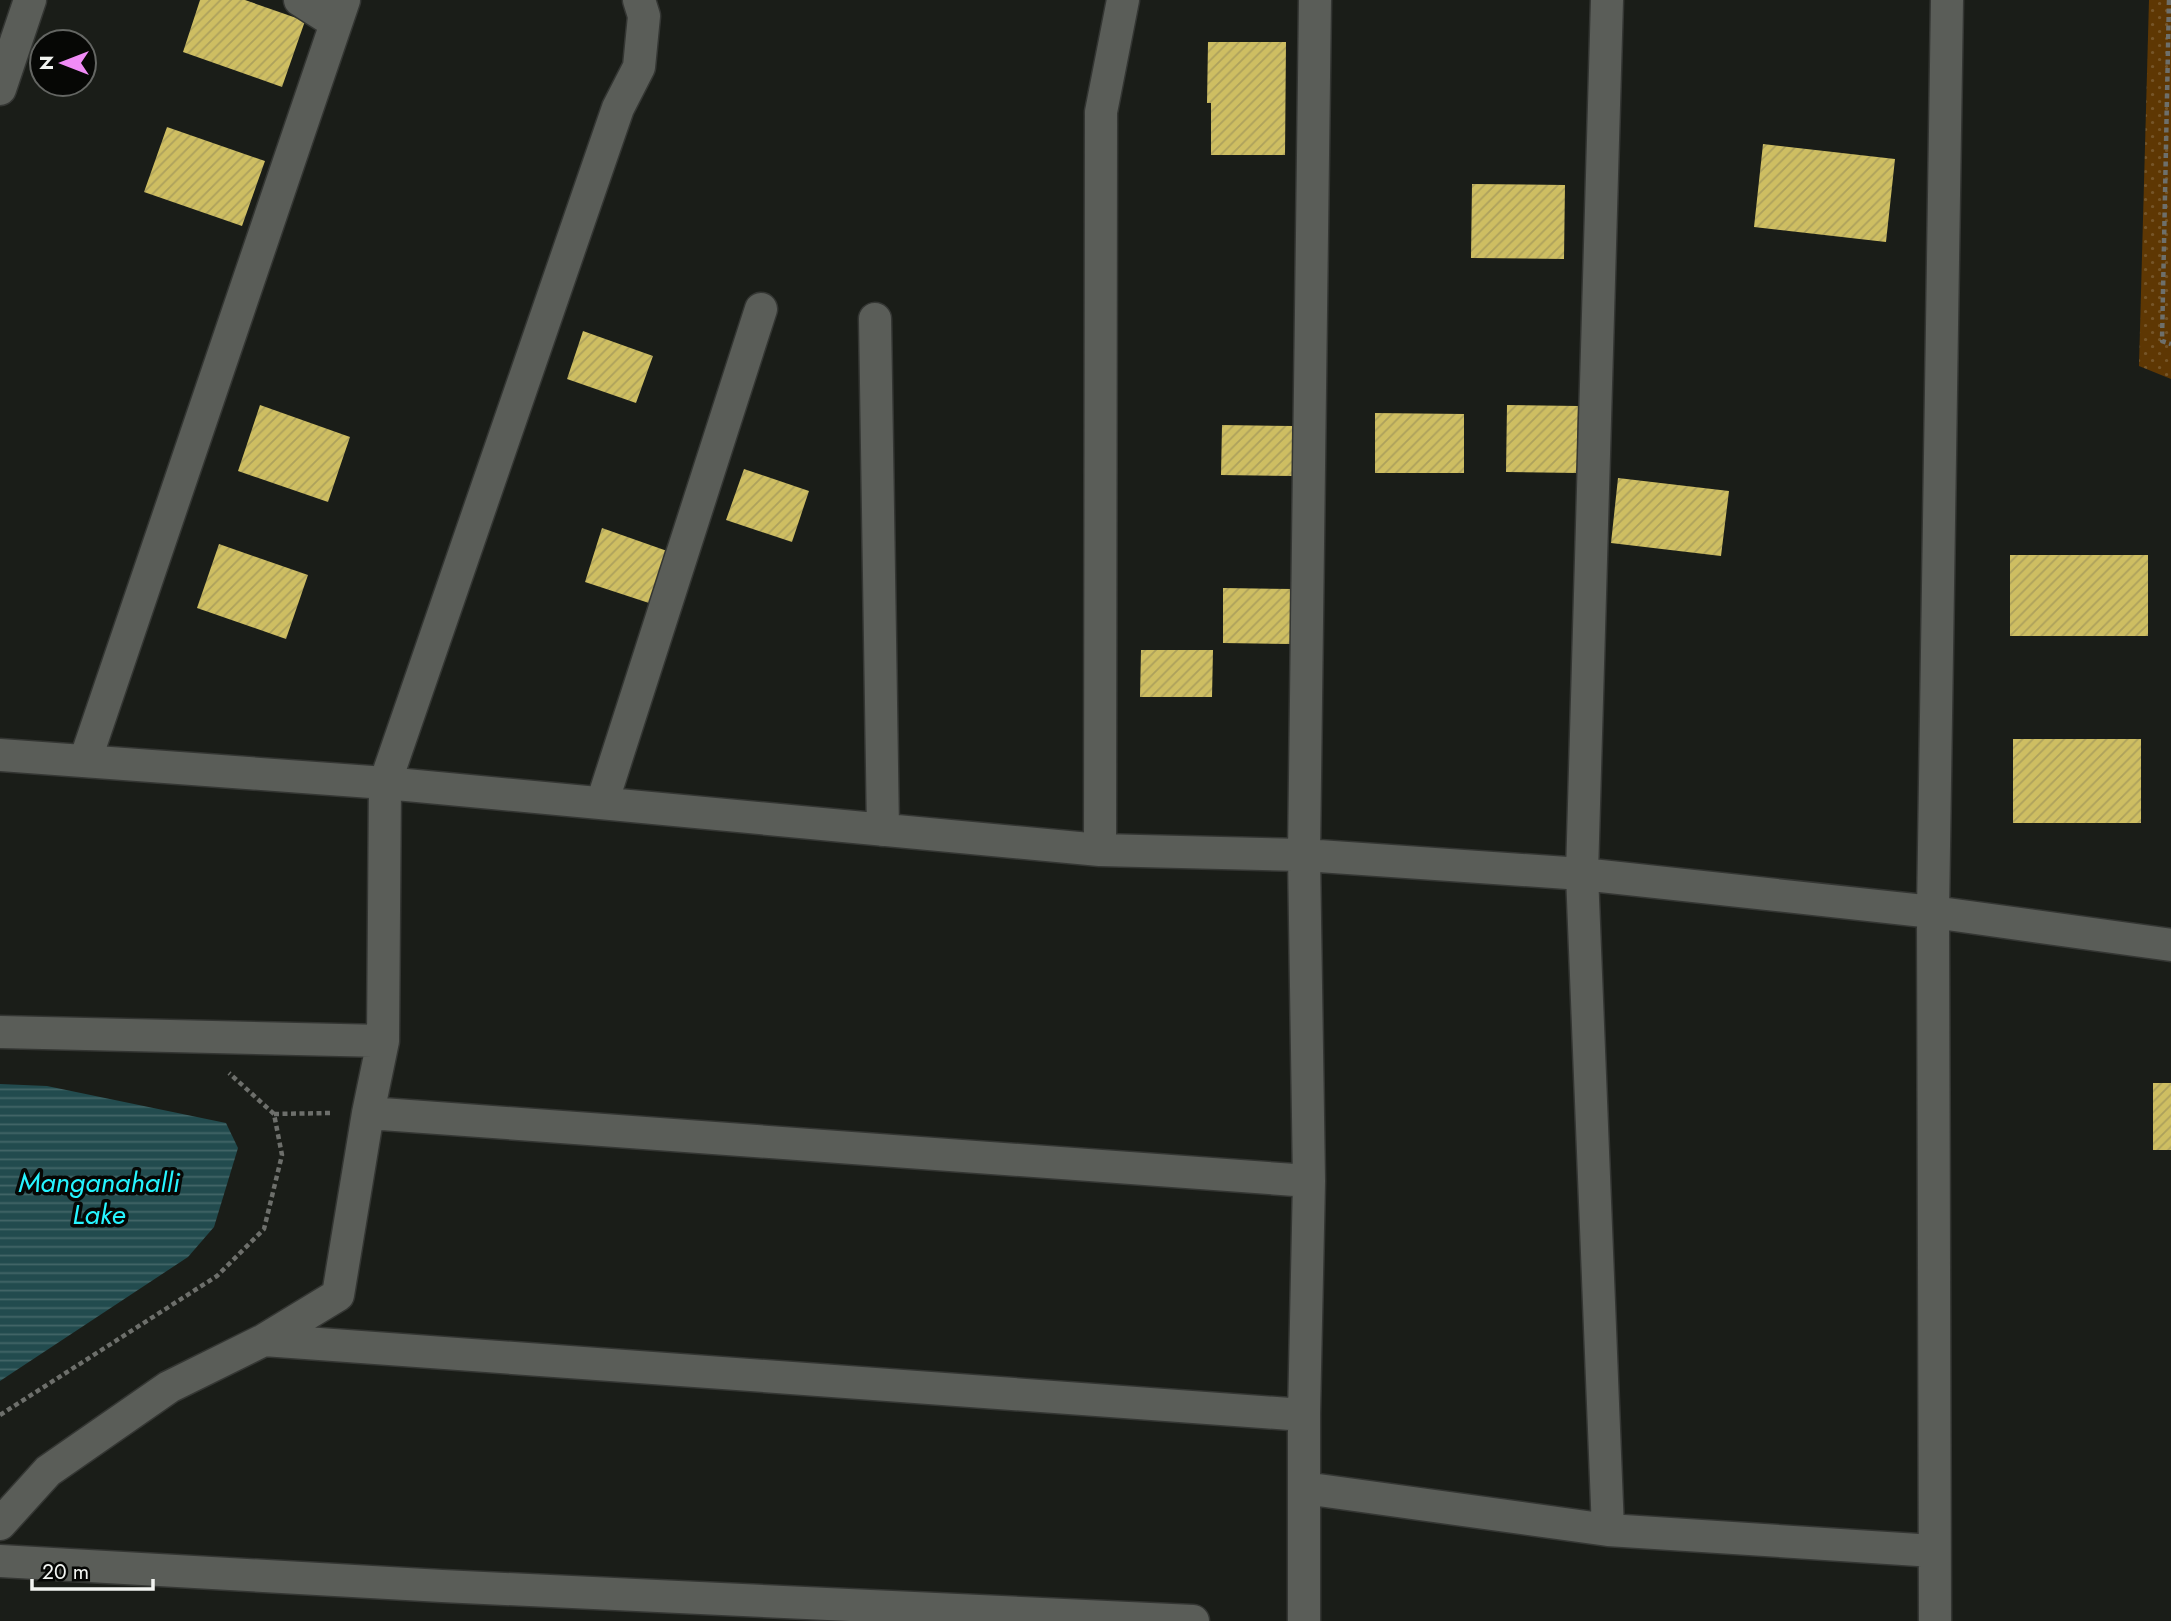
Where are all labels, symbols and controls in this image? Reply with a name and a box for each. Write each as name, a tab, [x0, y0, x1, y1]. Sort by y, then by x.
north arrow	[28, 28, 98, 98]
text: N	[33, 55, 60, 71]
water label: Manganahalli Lake	[18, 1162, 181, 1235]
scale bar	[32, 1548, 152, 1592]
text: 20 m	[42, 1557, 89, 1587]

